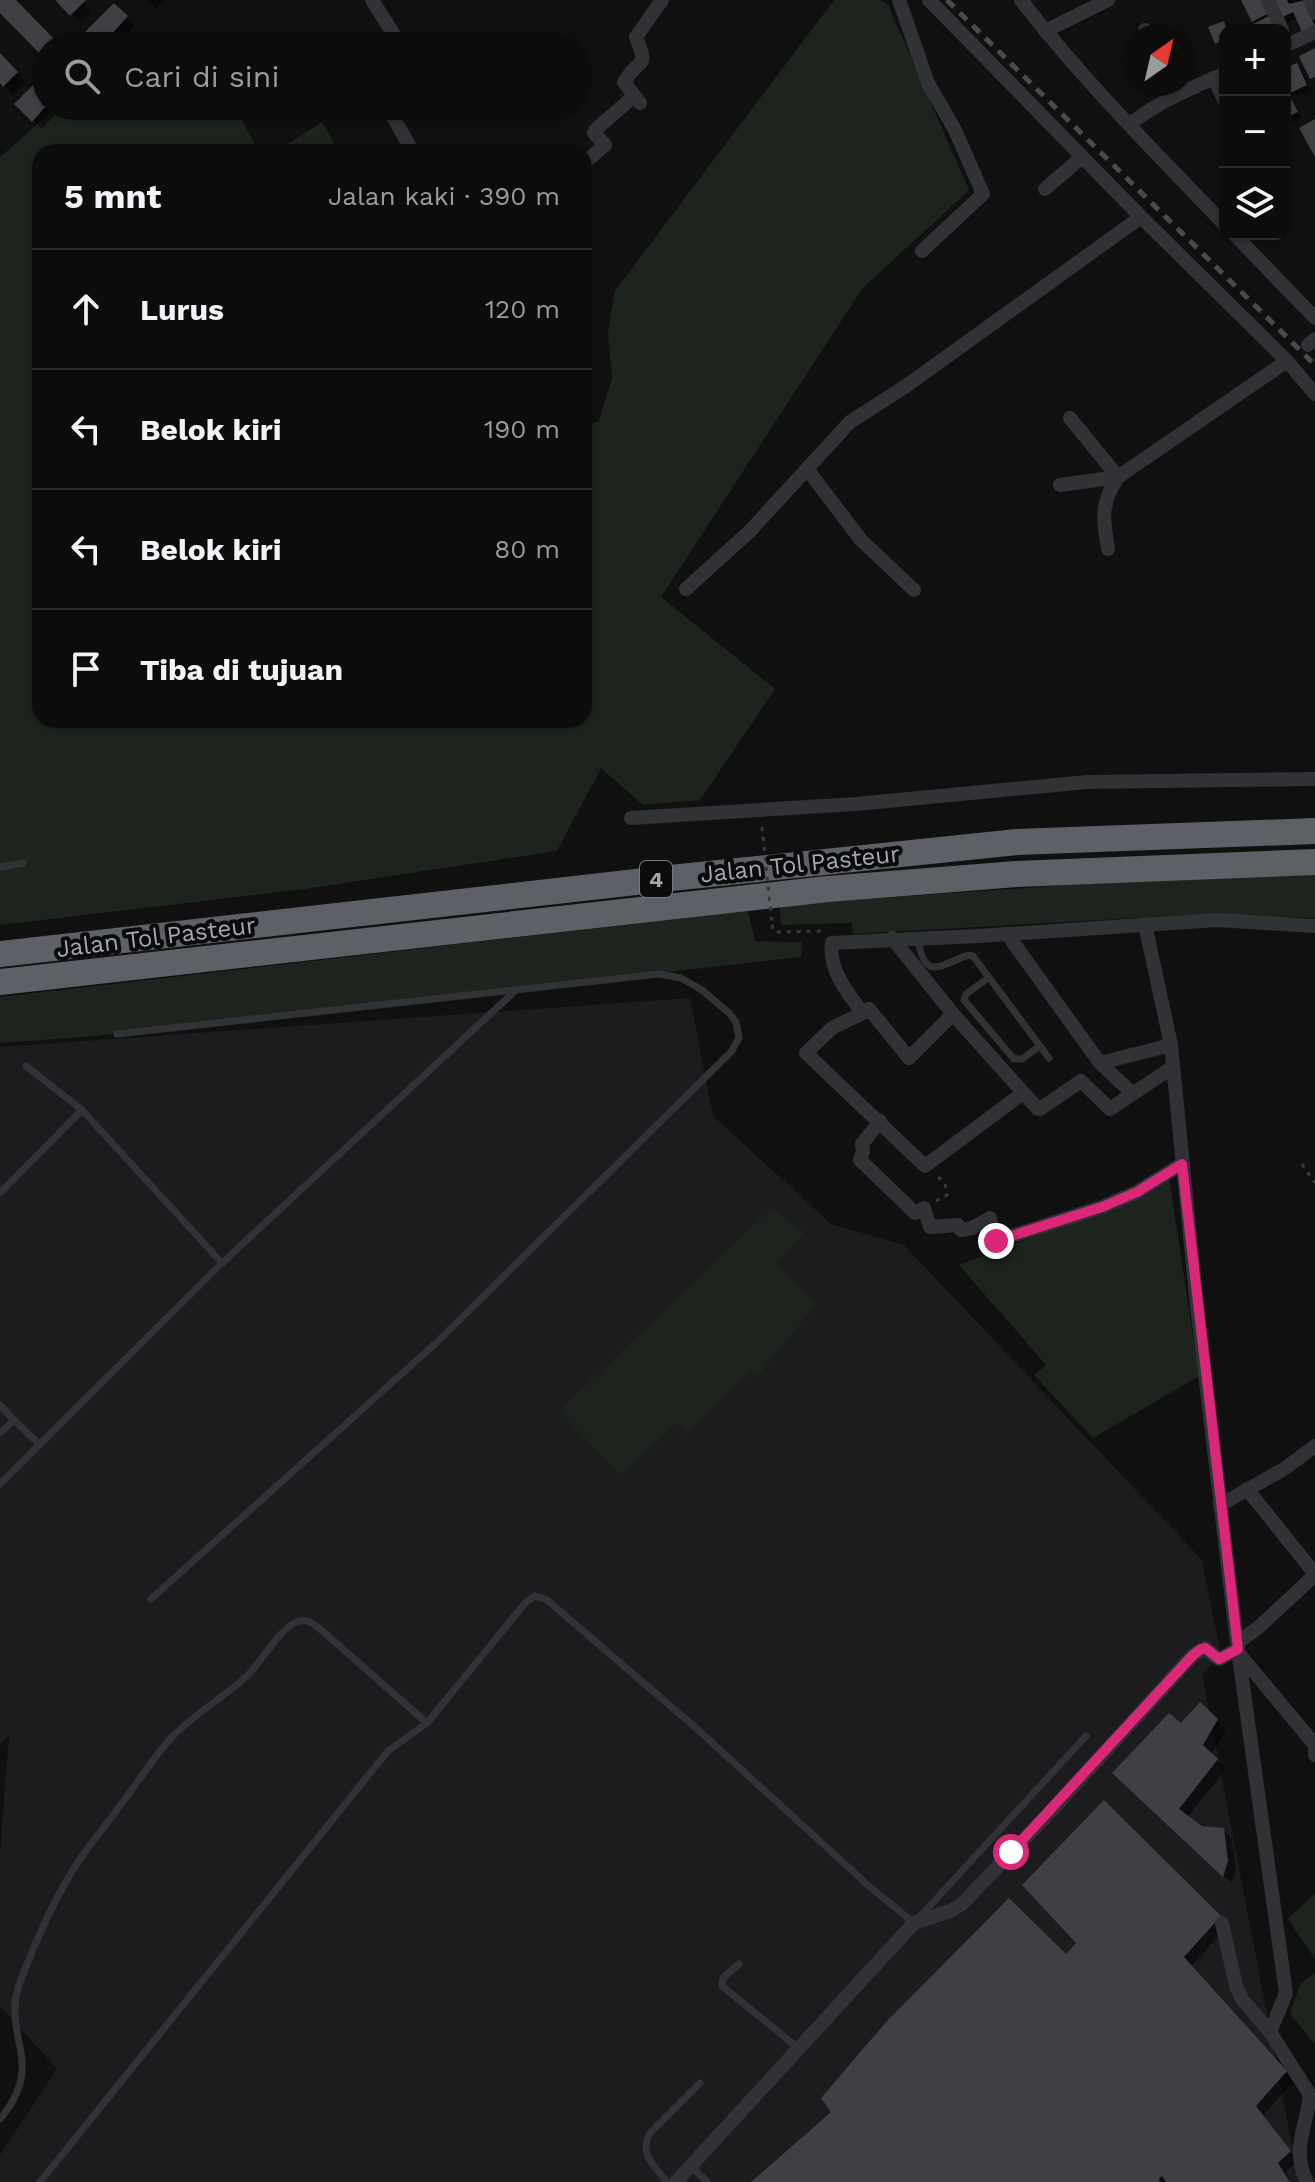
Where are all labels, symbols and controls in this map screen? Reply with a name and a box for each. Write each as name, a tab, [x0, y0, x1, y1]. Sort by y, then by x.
north arrow	[1123, 24, 1195, 96]
map controls	[1219, 24, 1291, 240]
button: +	[1219, 24, 1291, 96]
search box	[32, 32, 592, 120]
icon: search	[60, 54, 104, 98]
text: Cari di sini	[124, 59, 279, 94]
button: −	[1219, 96, 1291, 168]
button: layers	[1219, 168, 1291, 240]
text: 5 mnt	[64, 176, 161, 216]
text: Jalan kaki · 390 m	[328, 181, 560, 211]
icon: ahead	[64, 287, 108, 331]
text: Lurus	[140, 292, 224, 327]
text: 120 m	[485, 294, 560, 324]
icon: left	[64, 407, 108, 451]
text: Belok kiri	[140, 412, 282, 447]
text: 190 m	[484, 414, 560, 444]
icon: left	[64, 527, 108, 571]
text: Belok kiri	[140, 532, 282, 567]
text: 80 m	[494, 534, 560, 564]
icon: arrive	[64, 647, 108, 691]
text: Tiba di tujuan	[140, 652, 343, 687]
street label: Jalan Tol Pasteur	[699, 840, 901, 888]
road number: 4	[640, 861, 672, 897]
street label: Jalan Tol Pasteur	[55, 911, 257, 963]
route end	[978, 1223, 1014, 1259]
route start	[993, 1834, 1029, 1870]

